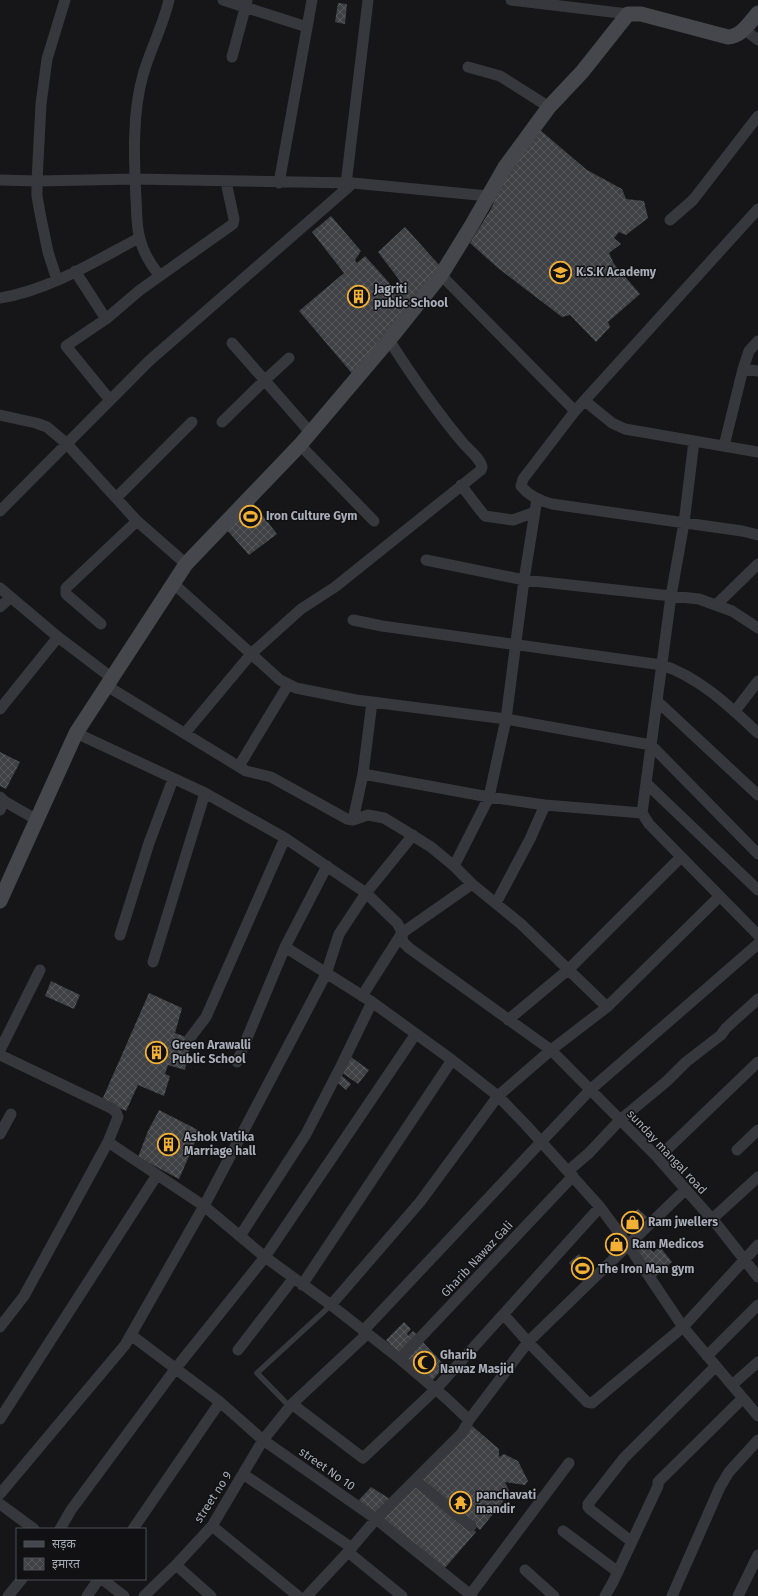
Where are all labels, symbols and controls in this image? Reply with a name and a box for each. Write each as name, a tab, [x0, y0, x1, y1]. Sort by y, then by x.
school or university icon: K.S.K Academy	[548, 259, 574, 285]
place label: K.S.K Academy	[576, 265, 657, 279]
place label: Jagriti public School	[373, 282, 448, 310]
building icon: Jagriti public School	[346, 283, 372, 309]
sports icon: Iron Culture Gym	[238, 503, 264, 529]
place label: Iron Culture Gym	[266, 509, 357, 523]
place label: Green Arawalli Public School	[172, 1038, 251, 1066]
building icon: Green Arawalli Public School	[143, 1039, 169, 1065]
street label: sunday mangal road	[624, 1107, 710, 1197]
place label: Ashok Vatika Marriage hall	[183, 1130, 256, 1158]
building icon: Ashok Vatika Marriage hall	[156, 1131, 182, 1157]
shop icon: Ram jwellers	[620, 1209, 646, 1235]
place label: Ram jwellers	[648, 1215, 718, 1229]
street label: Gharib Nawaz Gali	[438, 1218, 516, 1300]
shop icon: Ram Medicos	[604, 1231, 630, 1257]
place label: Ram Medicos	[632, 1237, 704, 1251]
sports icon: The Iron Man gym	[569, 1256, 595, 1282]
place label: The Iron Man gym	[598, 1262, 694, 1276]
place label: Gharib Nawaz Masjid	[440, 1348, 514, 1376]
mosque icon: Gharib Nawaz Masjid	[412, 1349, 438, 1375]
street label: street No 10	[296, 1445, 358, 1494]
street label: street no 9	[191, 1469, 235, 1525]
place label: panchavati mandir	[476, 1488, 536, 1516]
temple icon: panchavati mandir	[447, 1489, 473, 1515]
legend	[16, 1528, 146, 1580]
text: सड़क	[52, 1537, 77, 1551]
text: इमारत	[52, 1557, 81, 1571]

